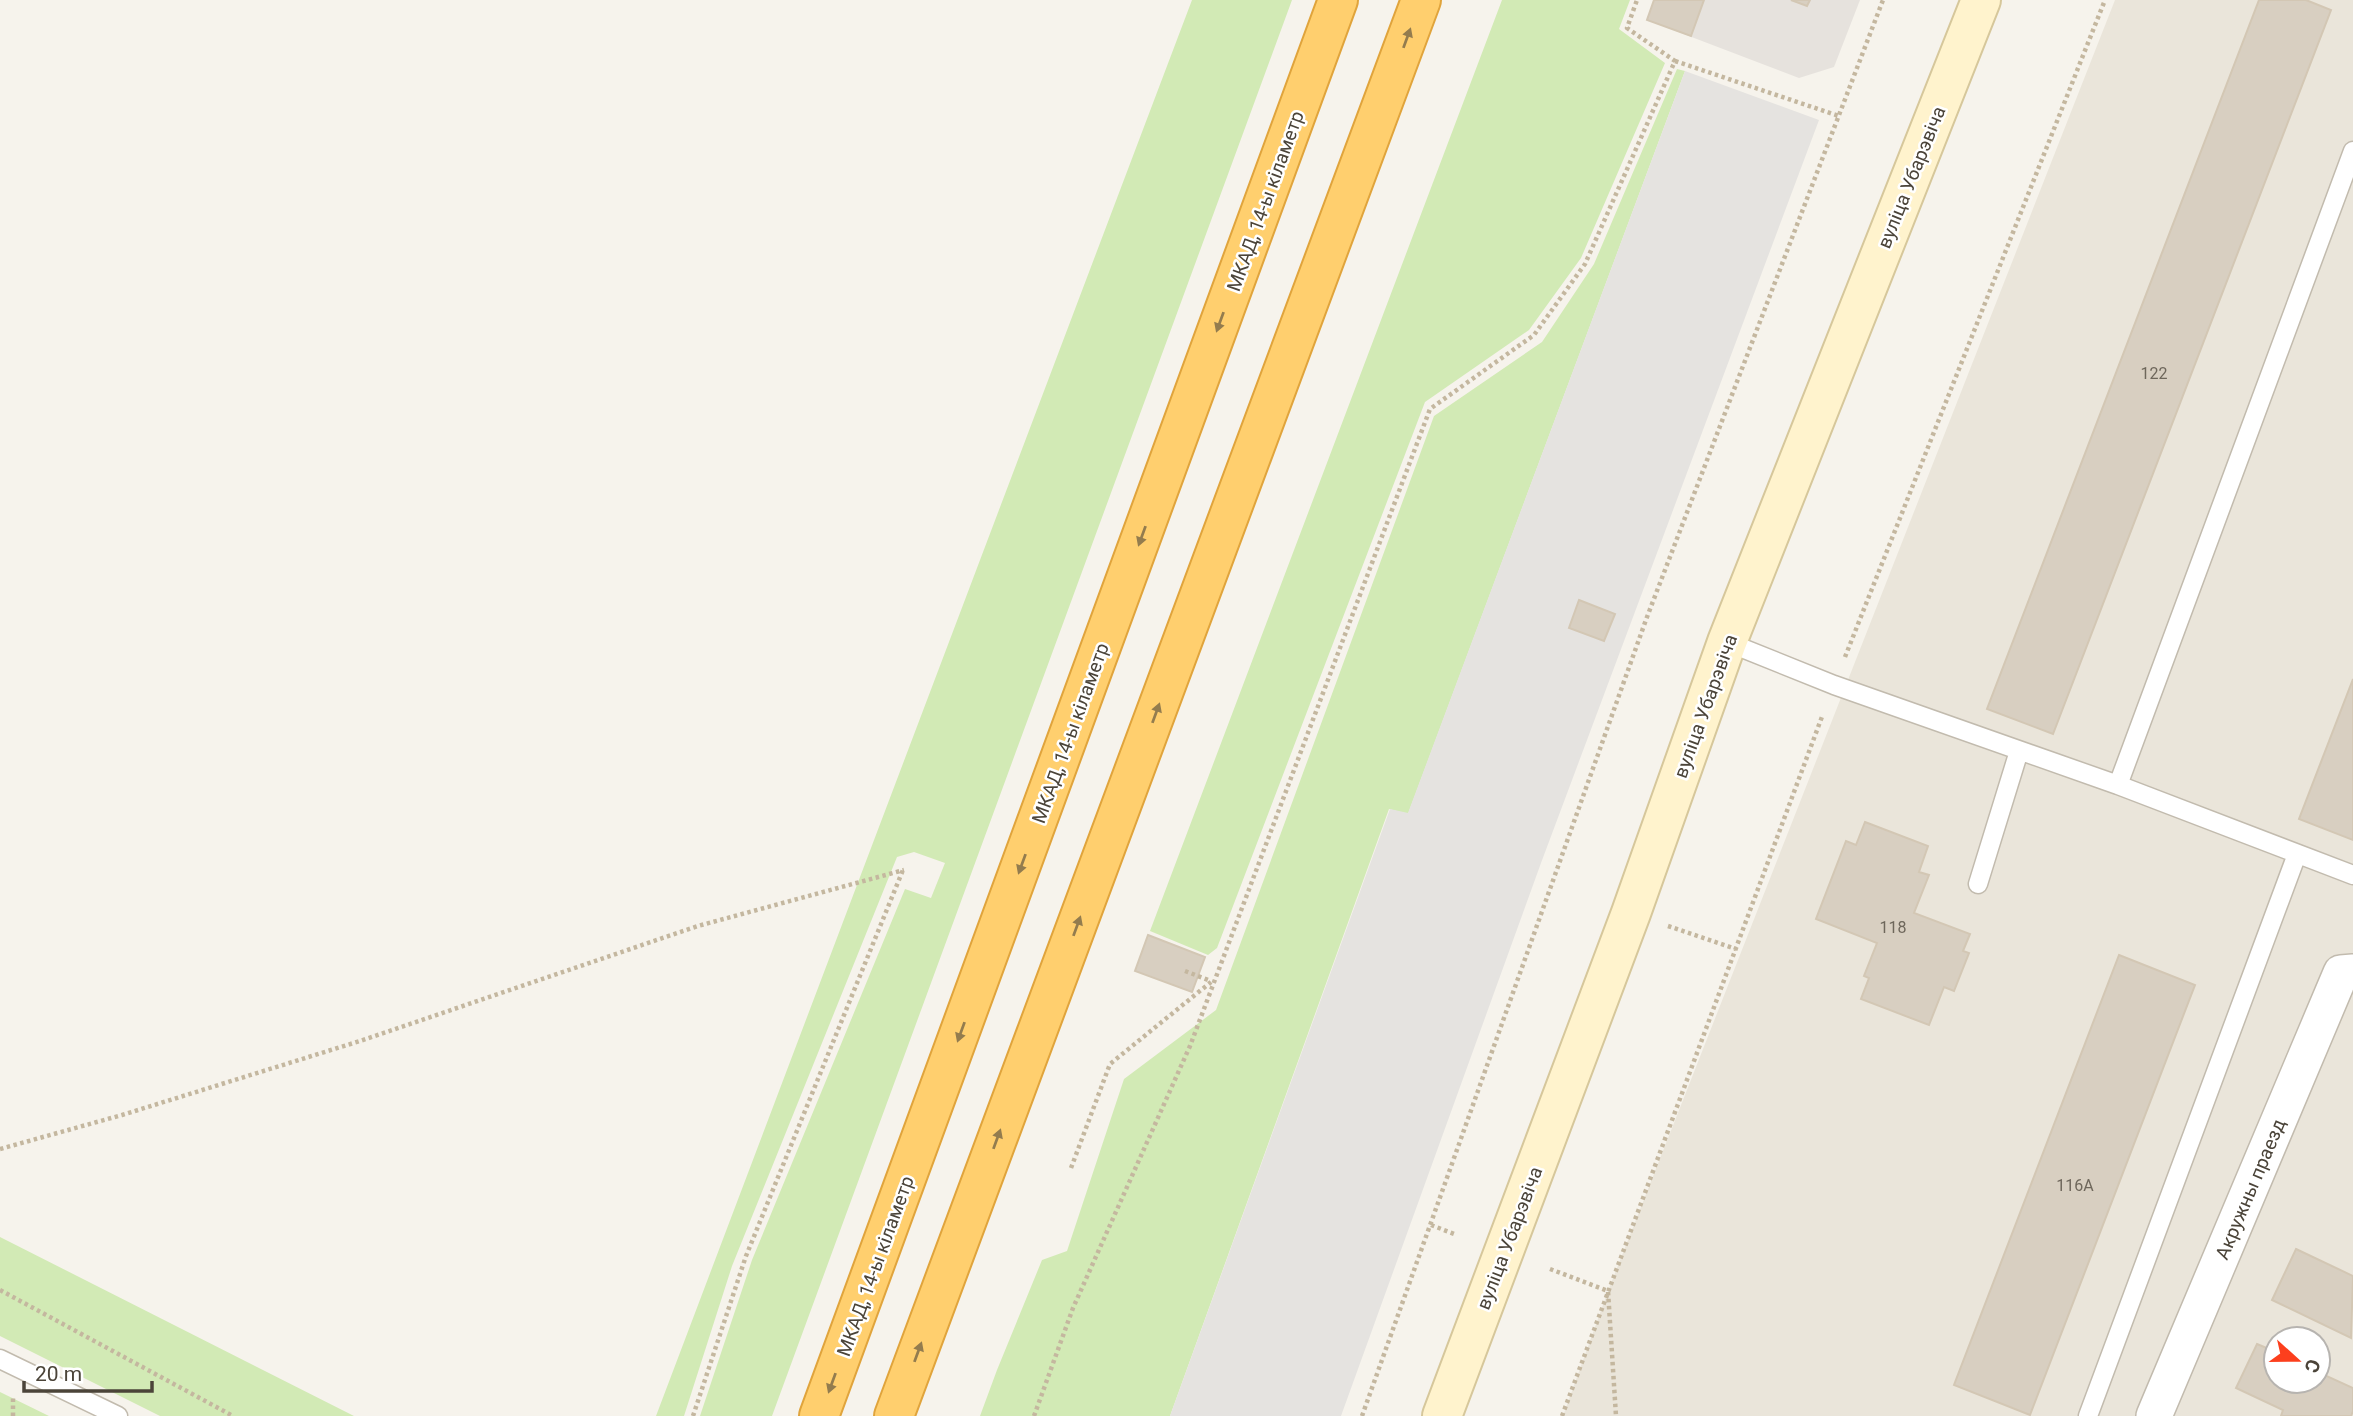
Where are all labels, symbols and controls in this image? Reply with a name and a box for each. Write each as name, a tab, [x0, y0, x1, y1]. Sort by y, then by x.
one-way arrow	[1402, 28, 1413, 49]
street label: вуліца Убарэвіча	[1872, 103, 1950, 252]
street label: МКАД, 14-ы кіламетр	[1222, 108, 1309, 294]
one-way arrow	[1215, 311, 1226, 332]
house number: 122	[2141, 364, 2167, 383]
one-way arrow	[1136, 525, 1147, 546]
street label: вуліца Убарэвіча	[1669, 631, 1742, 781]
street label: МКАД, 14-ы кіламетр	[1027, 640, 1114, 826]
one-way arrow	[1151, 702, 1162, 723]
one-way arrow	[1016, 854, 1027, 875]
one-way arrow	[1071, 915, 1082, 936]
house number: 118	[1880, 918, 1906, 937]
one-way arrow	[955, 1021, 966, 1042]
street label: Акружны праезд	[2210, 1115, 2290, 1263]
one-way arrow	[992, 1128, 1003, 1149]
street label: вуліца Убарэвіча	[1472, 1164, 1547, 1313]
street label: МКАД, 14-ы кіламетр	[832, 1173, 919, 1359]
house number: 116А	[2056, 1176, 2094, 1195]
north arrow	[2262, 1325, 2332, 1395]
one-way arrow	[913, 1342, 924, 1363]
scale bar	[24, 1350, 152, 1394]
text: С	[2299, 1356, 2325, 1376]
text: 20 m	[35, 1362, 82, 1386]
one-way arrow	[826, 1373, 837, 1394]

